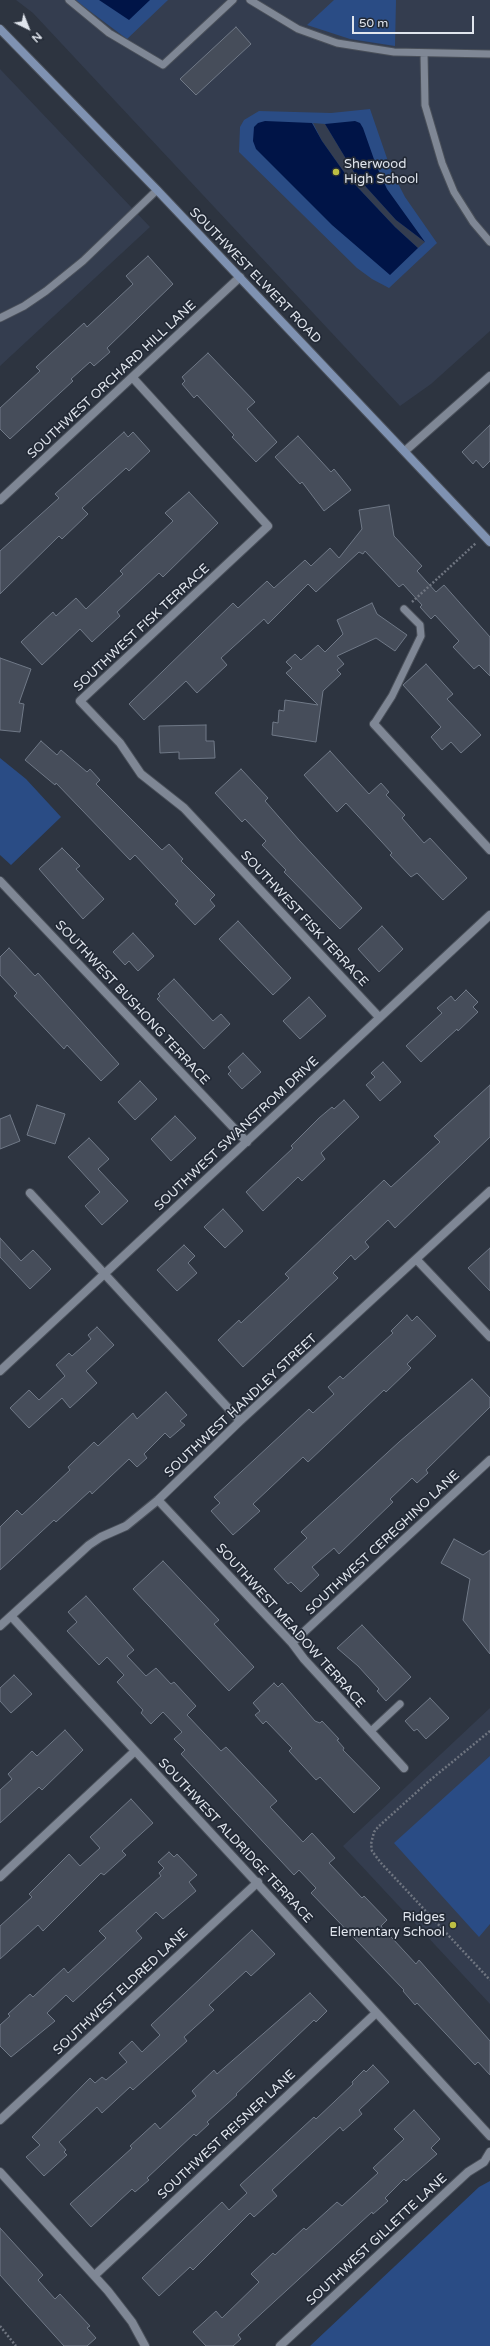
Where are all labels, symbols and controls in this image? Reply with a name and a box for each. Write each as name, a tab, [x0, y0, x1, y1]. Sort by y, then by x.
north arrow	[8, 8, 48, 48]
scale bar	[354, 8, 476, 34]
text: 50 m	[359, 16, 388, 30]
text: N	[29, 29, 44, 45]
place label: Sherwood High School	[344, 157, 418, 188]
marker: Sherwood High School	[331, 167, 341, 177]
street label: SOUTHWEST ELWERT ROAD	[186, 205, 324, 347]
street label: SOUTHWEST ORCHARD HILL LANE	[25, 298, 199, 462]
street label: SOUTHWEST FISK TERRACE	[71, 561, 213, 695]
street label: SOUTHWEST FISK TERRACE	[237, 848, 371, 990]
street label: SOUTHWEST BUSHONG TERRACE	[52, 918, 212, 1088]
street label: SOUTHWEST SWANSTROM DRIVE	[152, 1054, 322, 1214]
street label: SOUTHWEST HANDLEY STREET	[162, 1331, 320, 1481]
street label: SOUTHWEST CEREGHINO LANE	[303, 1468, 463, 1618]
street label: SOUTHWEST MEADOW TERRACE	[212, 1541, 368, 1711]
street label: SOUTHWEST ALDRIDGE TERRACE	[155, 1756, 315, 1926]
place label: Ridges Elementary School	[330, 1910, 445, 1941]
marker: Ridges Elementary School	[448, 1920, 458, 1930]
street label: SOUTHWEST ELDRED LANE	[50, 1925, 192, 2059]
street label: SOUTHWEST REISNER LANE	[155, 2067, 299, 2203]
street label: SOUTHWEST GILLETTE LANE	[304, 2171, 450, 2309]

